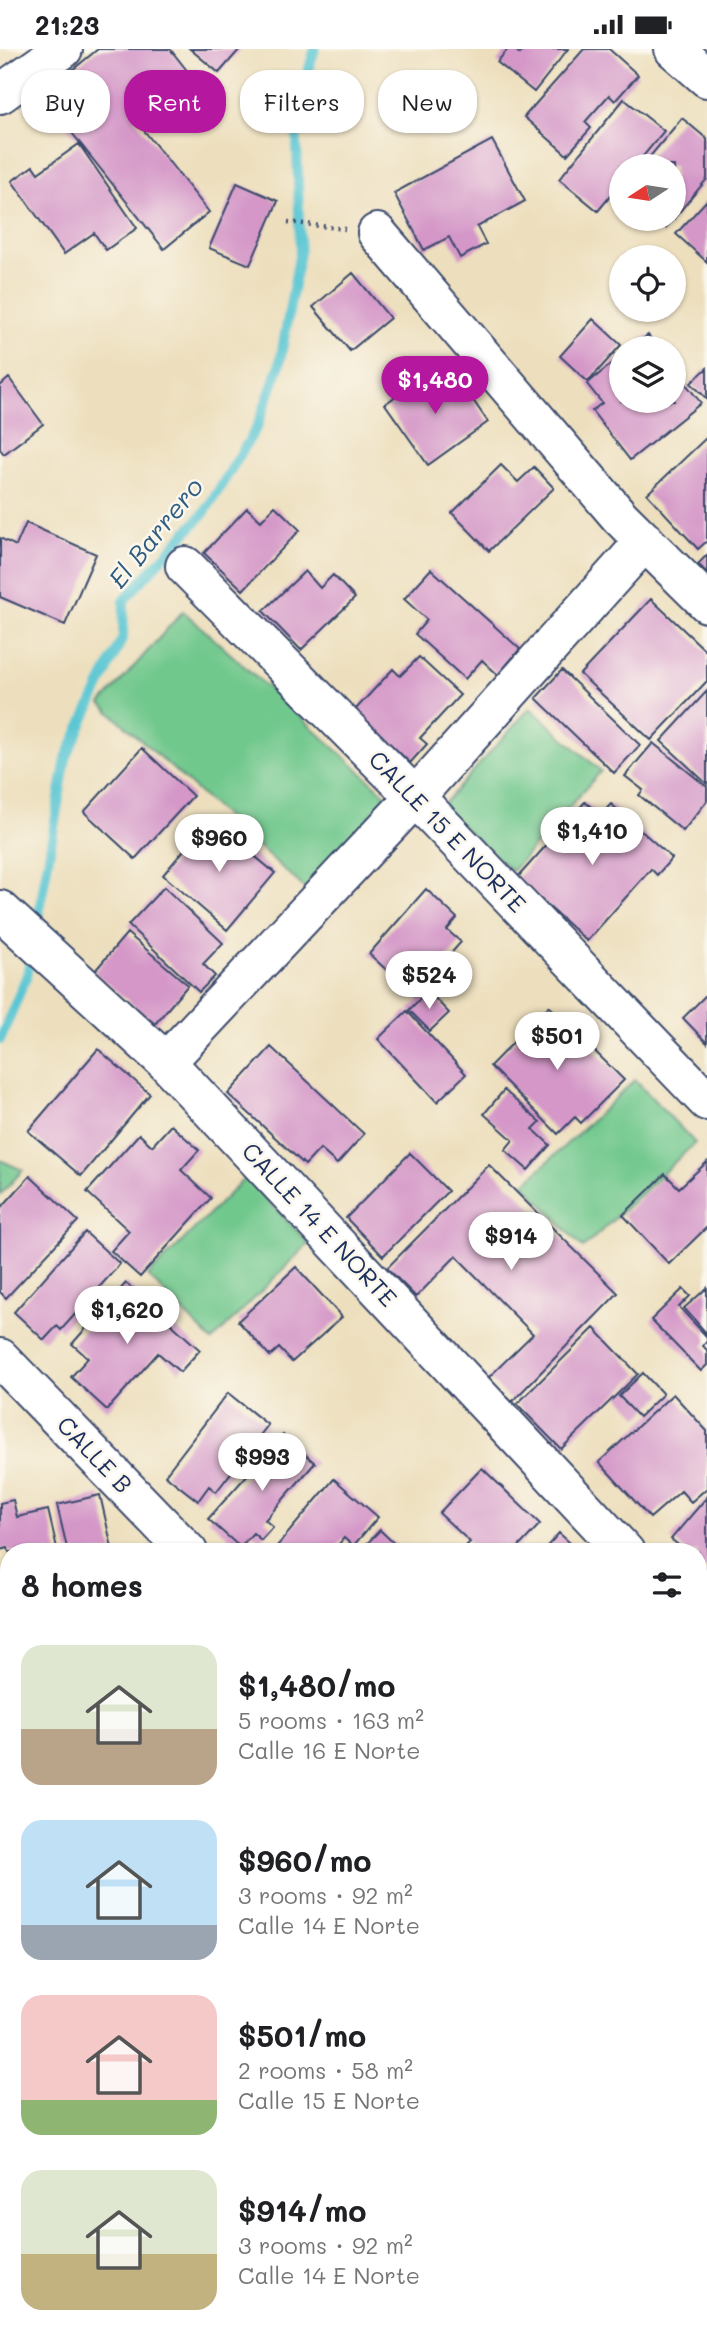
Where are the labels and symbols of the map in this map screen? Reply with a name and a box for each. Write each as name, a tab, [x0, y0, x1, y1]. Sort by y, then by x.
north arrow	[609, 154, 686, 231]
pin: $1,480	[378, 357, 492, 416]
water label: El Barrero	[100, 470, 210, 595]
street label: CALLE 15 E NORTE	[363, 743, 533, 919]
pin: $1,410	[535, 807, 649, 867]
pin: $960	[178, 815, 260, 874]
pin: $524	[388, 951, 470, 1011]
pin: $501	[516, 1013, 598, 1072]
street label: CALLE 14 E NORTE	[236, 1135, 404, 1313]
pin: $914	[470, 1213, 552, 1272]
pin: $1,620	[70, 1287, 184, 1346]
street label: CALLE B	[51, 1409, 139, 1499]
pin: $993	[221, 1433, 303, 1493]

